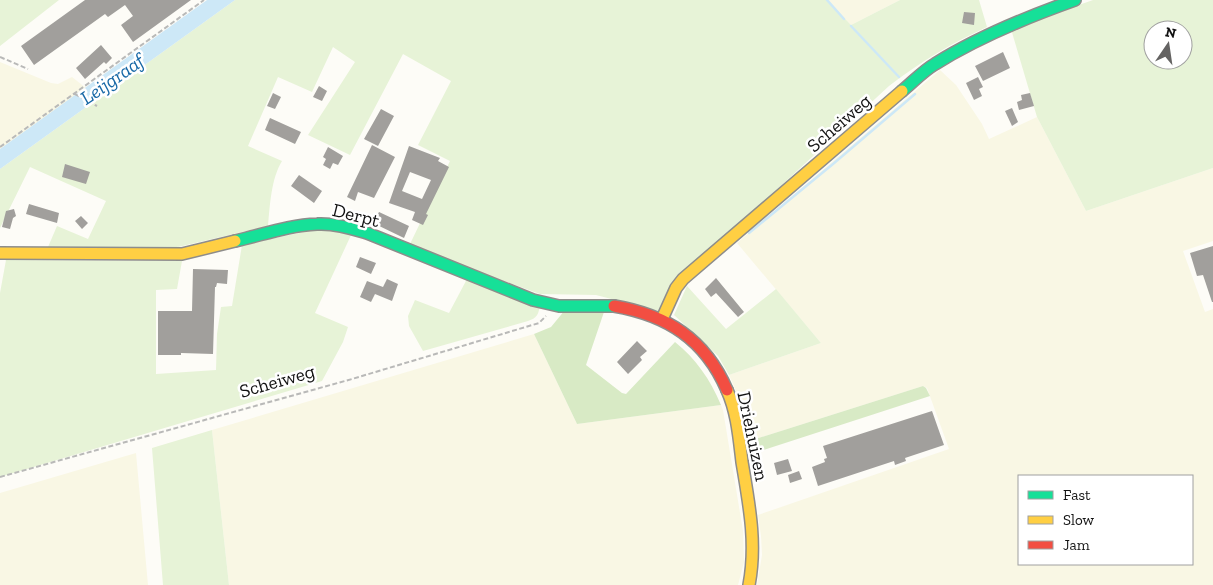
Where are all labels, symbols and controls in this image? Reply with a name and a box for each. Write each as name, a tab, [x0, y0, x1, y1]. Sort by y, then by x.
north arrow	[1143, 20, 1193, 70]
text: N	[1164, 23, 1178, 42]
water label: Leijgraaf	[75, 47, 151, 110]
street label: Scheiweg	[802, 89, 876, 157]
street label: Derpt	[330, 198, 382, 232]
street label: Scheiweg	[237, 359, 318, 403]
street label: Driehuizen	[732, 389, 774, 483]
legend	[1018, 475, 1193, 565]
text: Fast	[1063, 486, 1091, 504]
text: Slow	[1063, 511, 1095, 529]
text: Jam	[1063, 536, 1090, 554]

